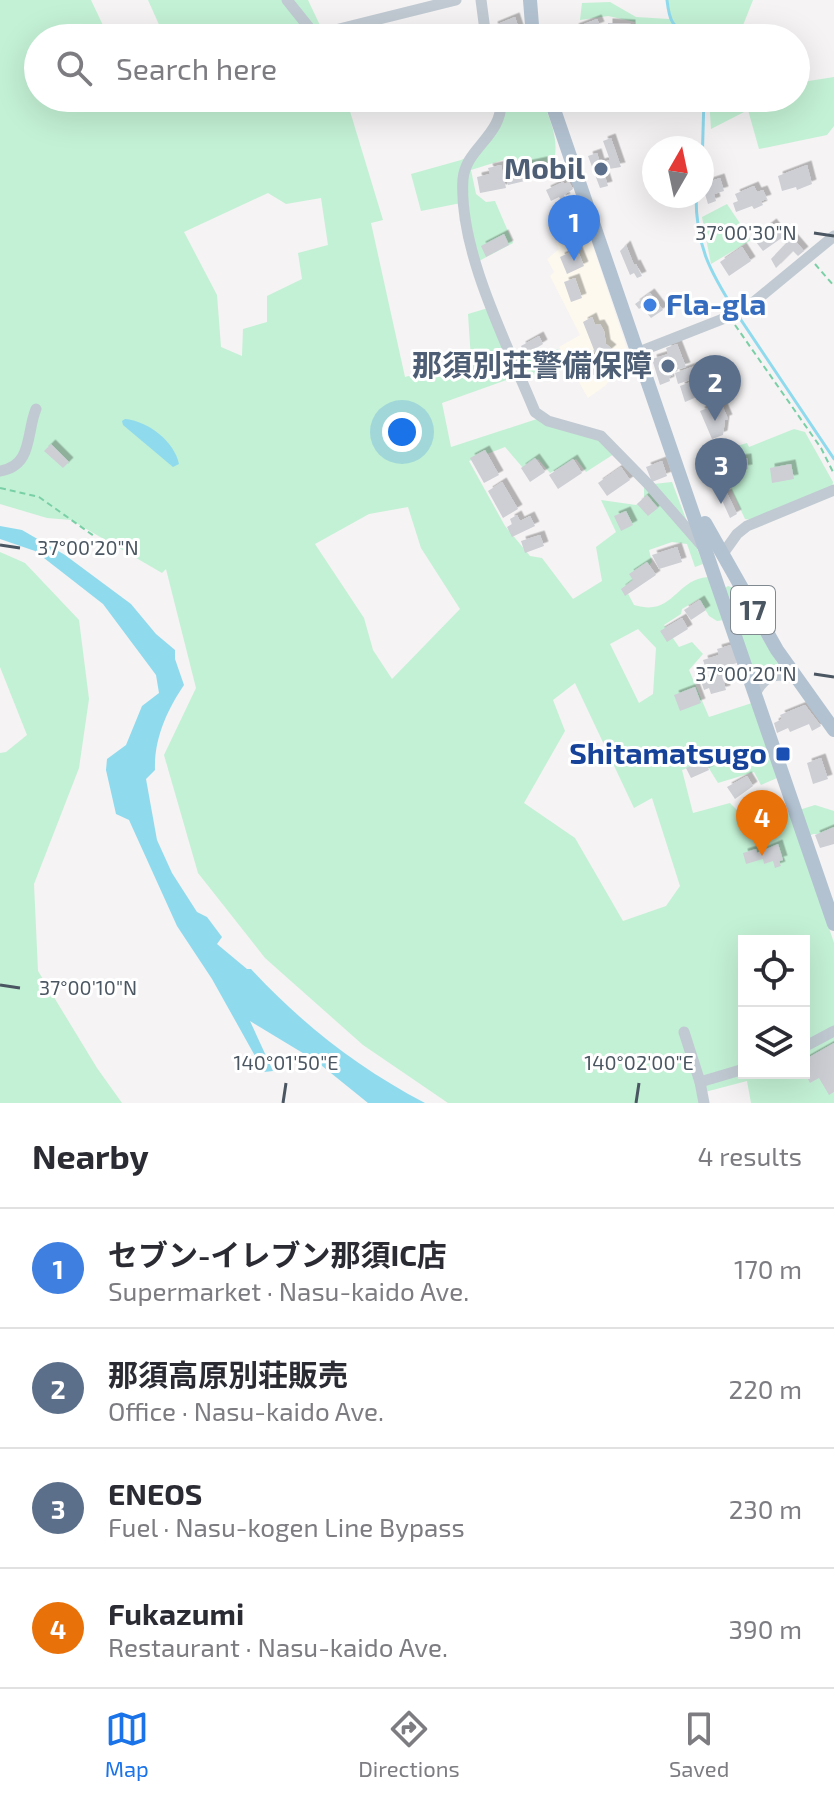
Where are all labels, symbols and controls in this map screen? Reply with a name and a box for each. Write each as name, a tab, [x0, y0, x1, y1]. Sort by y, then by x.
search box	[24, 24, 810, 112]
icon: search	[52, 46, 96, 90]
text: Search here	[116, 50, 277, 86]
north arrow	[642, 136, 714, 208]
place label: Mobil	[504, 149, 585, 185]
marker: Mobil	[592, 160, 610, 178]
pin: 1	[548, 195, 600, 261]
text: 37°00'30"N	[695, 220, 797, 244]
place label: Fla-gla	[666, 285, 766, 321]
marker: Fla-gla	[641, 296, 659, 314]
place label: 那須別荘警備保障	[412, 346, 652, 382]
pin: 2	[689, 355, 741, 421]
marker: 那須別荘警備保障	[659, 357, 677, 375]
your location	[382, 412, 422, 452]
pin: 3	[695, 438, 747, 504]
text: 37°00'20"N	[37, 535, 139, 559]
road number: 17	[731, 586, 775, 634]
text: 37°00'20"N	[695, 661, 797, 685]
place label: Shitamatsugo	[569, 734, 767, 770]
marker: Shitamatsugo	[774, 745, 792, 763]
pin: 4	[736, 790, 788, 856]
map controls	[738, 935, 810, 1079]
button: locate	[738, 935, 810, 1007]
text: 37°00'10"N	[39, 975, 137, 999]
button: layers	[738, 1007, 810, 1079]
text: 140°01'50"E	[234, 1050, 338, 1074]
text: 140°02'00"E	[584, 1050, 694, 1074]
text: Nearby	[32, 1135, 149, 1176]
text: 4 results	[697, 1140, 802, 1171]
text: セブン-イレブン那須IC店	[108, 1236, 447, 1272]
text: 1	[52, 1253, 64, 1284]
text: 170 m	[734, 1253, 802, 1284]
text: Supermarket · Nasu-kaido Ave.	[108, 1275, 469, 1306]
text: 那須高原別荘販売	[108, 1356, 348, 1392]
text: 2	[50, 1373, 66, 1404]
text: 220 m	[729, 1373, 802, 1404]
text: Office · Nasu-kaido Ave.	[108, 1395, 384, 1426]
text: ENEOS	[108, 1475, 202, 1511]
text: 3	[51, 1493, 65, 1524]
text: 230 m	[729, 1493, 802, 1524]
text: Fuel · Nasu-kogen Line Bypass	[108, 1511, 465, 1542]
text: Fukazumi	[108, 1595, 244, 1631]
text: 4	[50, 1613, 66, 1644]
text: 390 m	[728, 1613, 802, 1644]
text: Restaurant · Nasu-kaido Ave.	[108, 1631, 448, 1662]
tab: Map	[105, 1707, 149, 1781]
tab: Directions	[358, 1707, 460, 1781]
tab: Saved	[669, 1707, 729, 1781]

